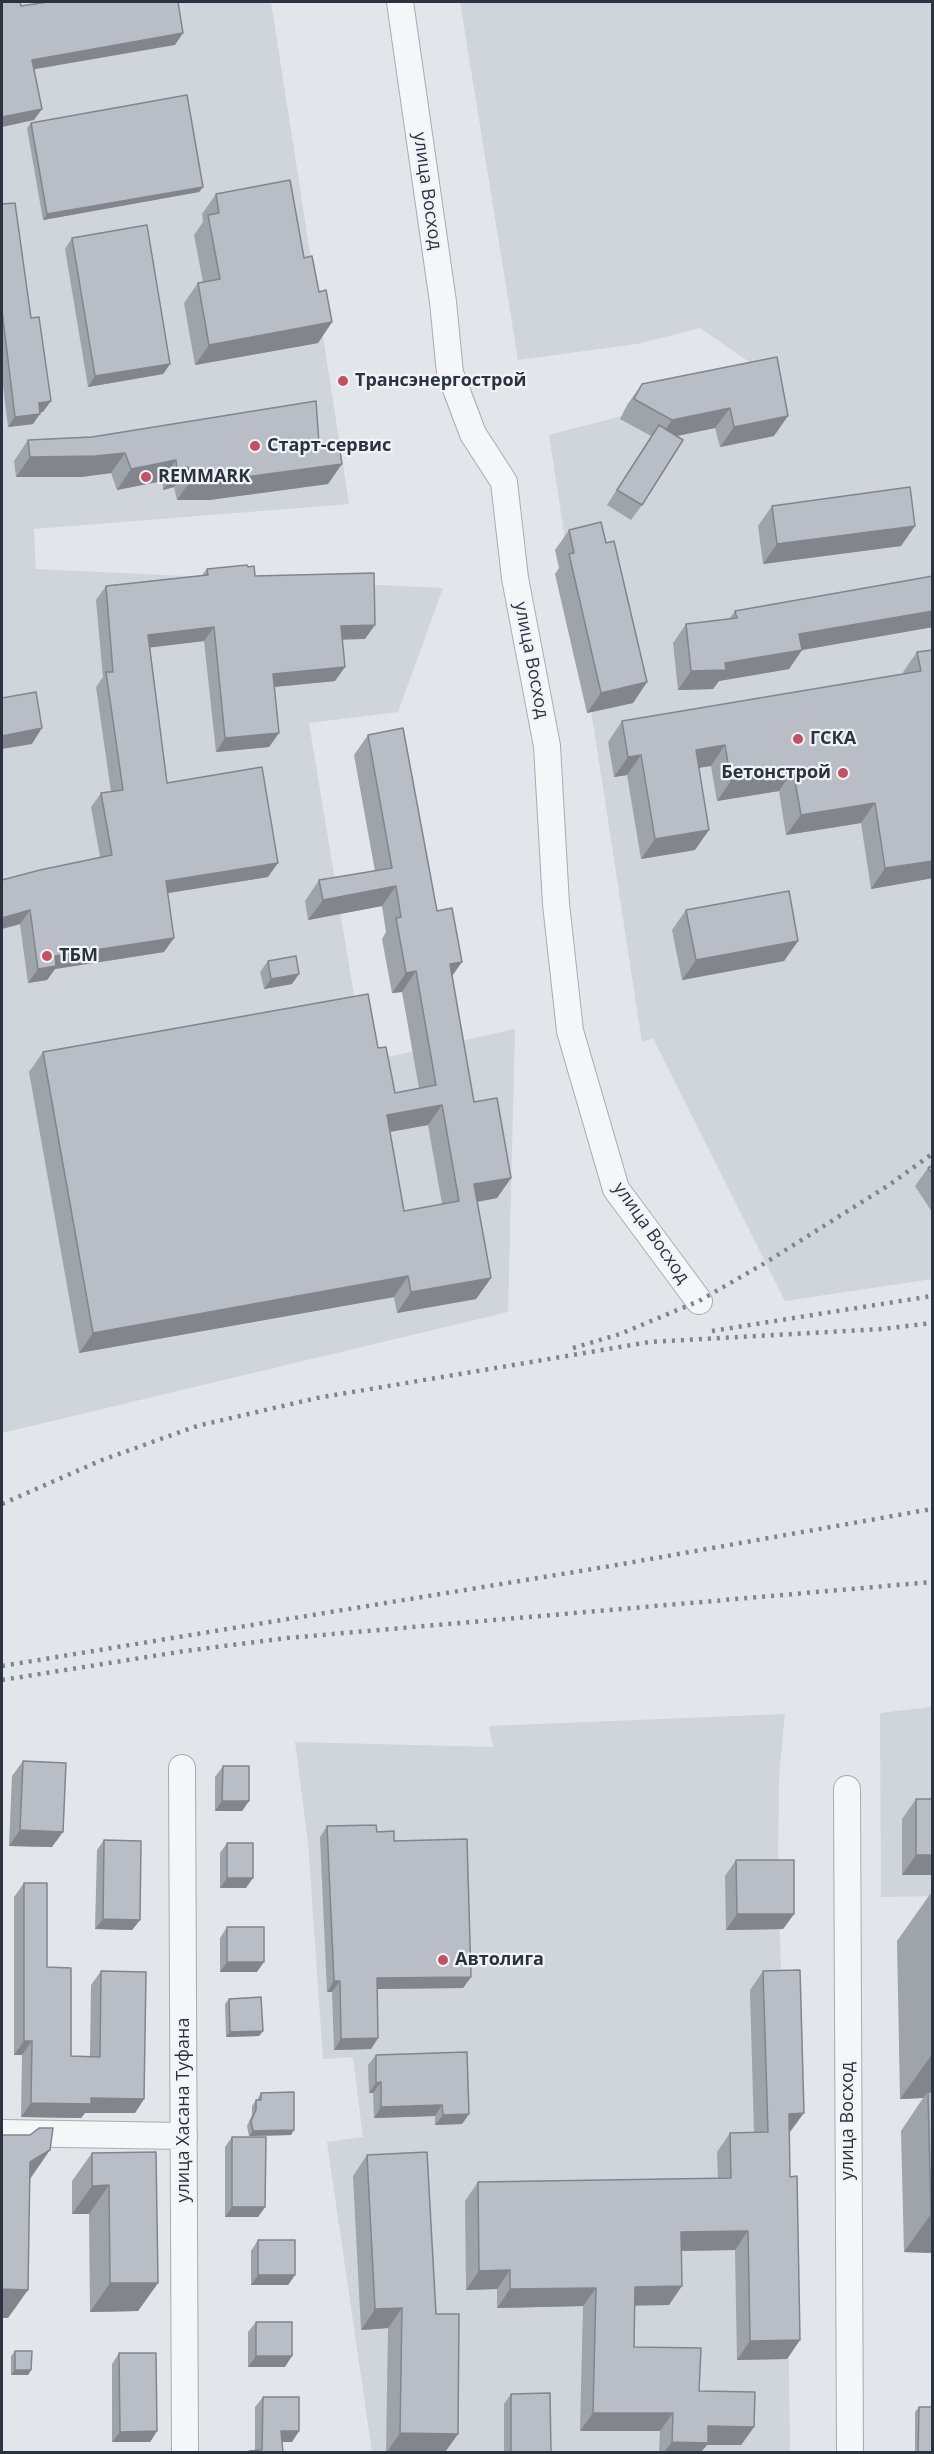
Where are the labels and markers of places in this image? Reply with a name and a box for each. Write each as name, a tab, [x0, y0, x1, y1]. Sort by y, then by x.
place label: Трансэнергострой	[355, 370, 526, 392]
marker: Трансэнергострой	[336, 374, 350, 388]
place label: Старт-сервис	[267, 435, 391, 457]
marker: Старт-сервис	[248, 439, 262, 453]
place label: REMMARK	[158, 466, 250, 488]
marker: REMMARK	[139, 470, 153, 484]
place label: ГСКА	[810, 728, 856, 750]
marker: ГСКА	[791, 732, 805, 746]
place label: Бетонстрой	[721, 762, 831, 784]
marker: Бетонстрой	[836, 766, 850, 780]
place label: ТБМ	[59, 945, 98, 967]
marker: ТБМ	[40, 949, 54, 963]
place label: Автолига	[455, 1949, 544, 1971]
marker: Автолига	[436, 1953, 450, 1967]

